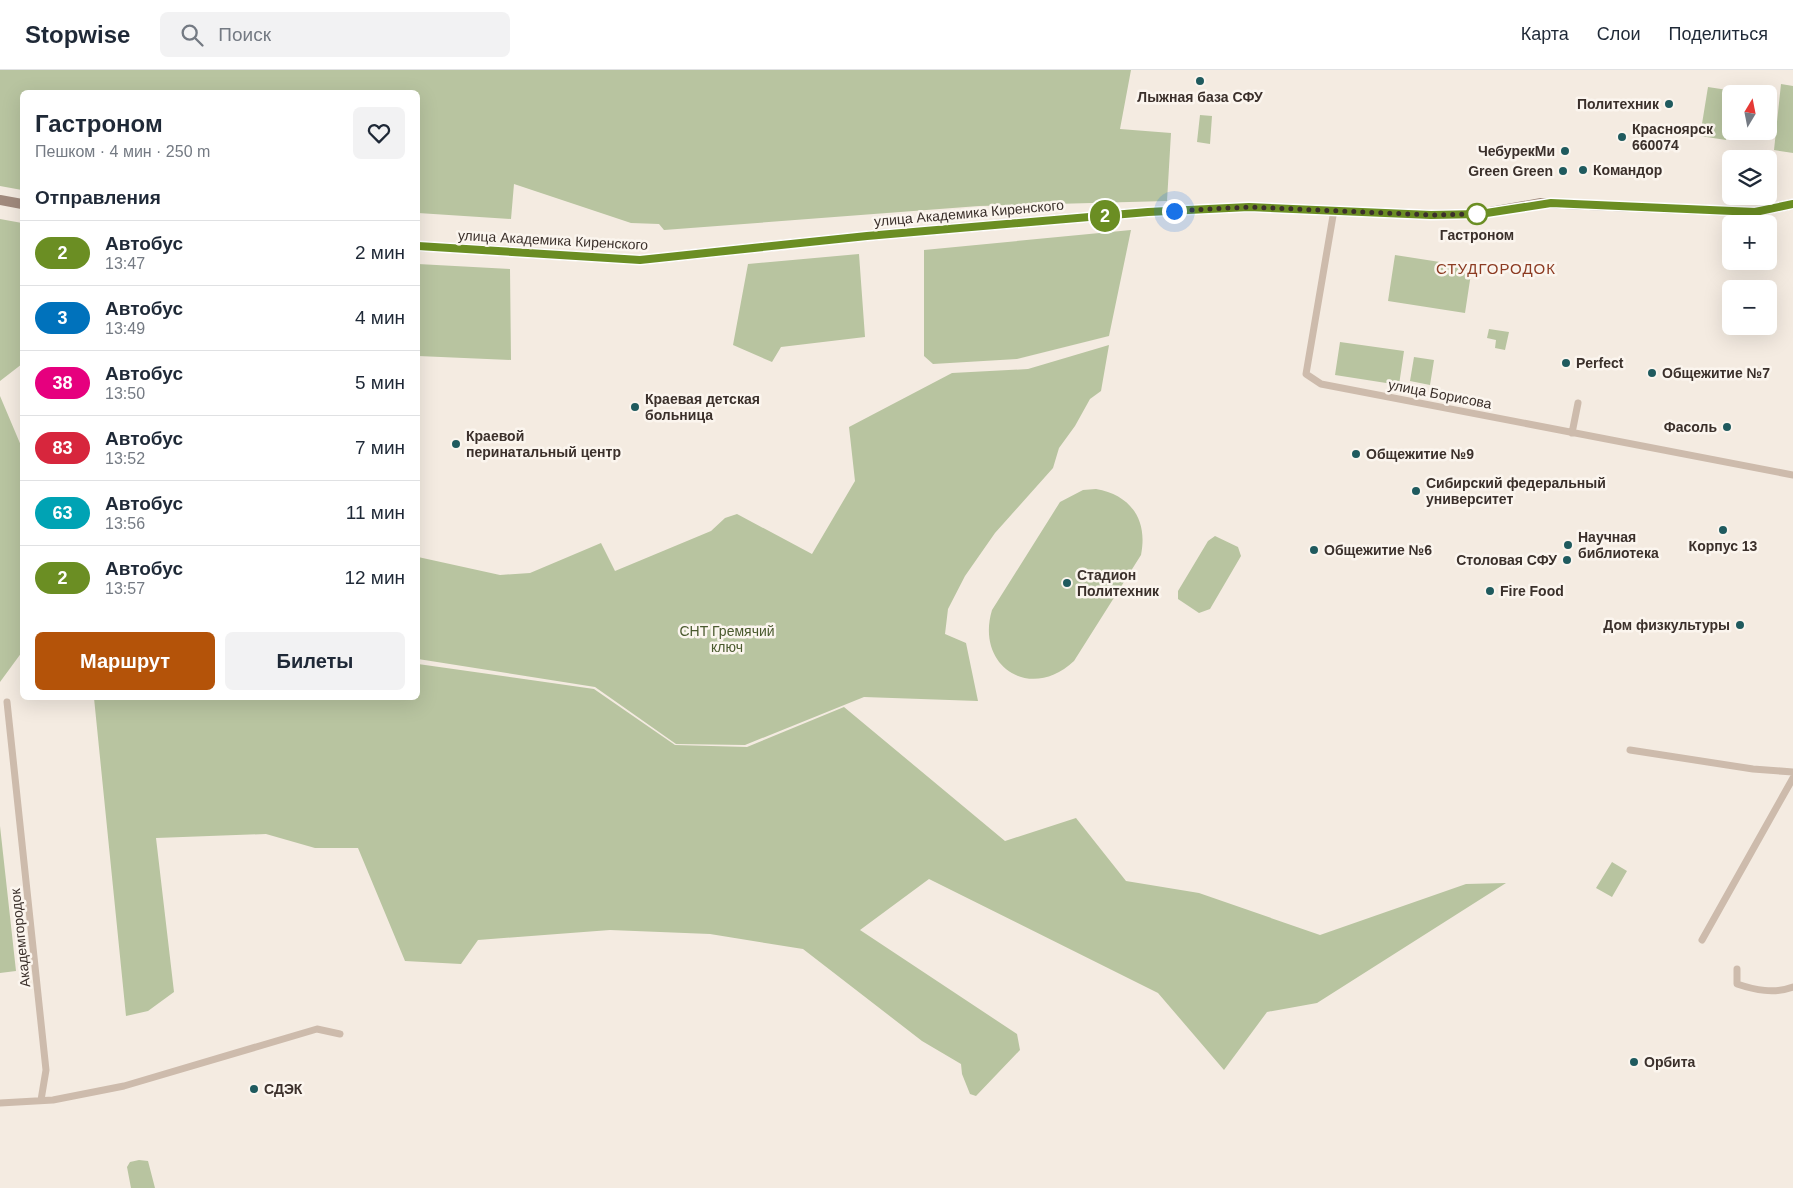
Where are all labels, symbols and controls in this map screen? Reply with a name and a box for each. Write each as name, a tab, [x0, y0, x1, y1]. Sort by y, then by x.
search box	[160, 12, 510, 57]
text: Stopwise	[25, 21, 130, 48]
icon: search	[178, 21, 206, 49]
text: Поиск	[218, 24, 271, 45]
text: Карта	[1521, 24, 1569, 44]
text: Слои	[1597, 24, 1641, 44]
text: Поделиться	[1669, 24, 1768, 44]
marker: Лыжная база СФУ	[1194, 75, 1206, 87]
north arrow	[1722, 85, 1778, 140]
map controls	[1722, 85, 1777, 335]
place label: Лыжная база СФУ	[1137, 89, 1263, 105]
place label: Политехник	[1577, 96, 1660, 112]
marker: Политехник	[1663, 98, 1675, 110]
button: heart	[353, 107, 405, 159]
text: Гастроном	[35, 110, 163, 137]
place label: Красноярск 660074	[1632, 121, 1714, 153]
marker: Красноярск 660074	[1616, 131, 1628, 143]
text: Пешком · 4 мин · 250 m	[35, 143, 210, 160]
place label: ЧебурекМи	[1478, 143, 1555, 159]
marker: ЧебурекМи	[1559, 145, 1571, 157]
button: layers	[1722, 150, 1777, 205]
place label: Командор	[1593, 162, 1662, 178]
place label: Green Green	[1468, 163, 1553, 179]
marker: Командор	[1577, 164, 1589, 176]
marker: Green Green	[1557, 165, 1569, 177]
text: Отправления	[35, 187, 161, 208]
street label: улица Академика Киренского	[873, 197, 1065, 229]
your location	[1162, 199, 1187, 224]
line badge: 2	[1089, 200, 1121, 232]
marker: Гастроном	[1466, 203, 1488, 225]
text: 2	[1100, 206, 1110, 226]
button: +	[1722, 215, 1777, 270]
street label: улица Академика Киренского	[458, 227, 649, 253]
place label: Гастроном	[1440, 227, 1514, 243]
text: Автобус	[105, 233, 183, 254]
text: 2 мин	[355, 242, 405, 263]
text: 2	[57, 243, 68, 263]
text: 13:47	[105, 255, 145, 272]
district label: СТУДГОРОДОК	[1436, 260, 1556, 277]
button: −	[1722, 280, 1777, 335]
text: Автобус	[105, 298, 183, 319]
text: 4 мин	[355, 307, 405, 328]
text: 3	[57, 308, 68, 328]
text: 13:49	[105, 320, 145, 337]
place label: Perfect	[1576, 355, 1624, 371]
marker: Perfect	[1560, 357, 1572, 369]
text: Автобус	[105, 363, 183, 384]
place label: Общежитие №7	[1662, 365, 1770, 381]
marker: Общежитие №7	[1646, 367, 1658, 379]
text: 5 мин	[355, 372, 405, 393]
text: 38	[52, 373, 73, 393]
street label: улица Борисова	[1387, 376, 1493, 412]
text: 13:50	[105, 385, 145, 402]
place label: Краевая детская больница	[645, 391, 760, 423]
marker: Краевая детская больница	[629, 401, 641, 413]
place label: Фасоль	[1664, 419, 1717, 435]
marker: Фасоль	[1721, 421, 1733, 433]
text: Автобус	[105, 428, 183, 449]
place label: Краевой перинатальный центр	[466, 428, 621, 460]
text: 7 мин	[355, 437, 405, 458]
text: 83	[52, 438, 73, 458]
marker: Краевой перинатальный центр	[450, 438, 462, 450]
place label: Общежитие №9	[1366, 446, 1474, 462]
marker: Общежитие №9	[1350, 448, 1362, 460]
text: 13:52	[105, 450, 145, 467]
place label: Сибирский федеральный университет	[1426, 475, 1606, 507]
marker: Сибирский федеральный университет	[1410, 485, 1422, 497]
text: Автобус	[105, 493, 183, 514]
text: 11 мин	[346, 502, 405, 523]
text: 63	[52, 503, 73, 523]
text: 13:56	[105, 515, 145, 532]
marker: Корпус 13	[1717, 524, 1729, 536]
place label: Научная библиотека	[1578, 529, 1659, 561]
place label: Корпус 13	[1689, 538, 1758, 554]
marker: Научная библиотека	[1562, 539, 1574, 551]
place label: Общежитие №6	[1324, 542, 1432, 558]
marker: Общежитие №6	[1308, 544, 1320, 556]
place label: Столовая СФУ	[1456, 552, 1557, 568]
marker: Столовая СФУ	[1561, 554, 1573, 566]
text: Автобус	[105, 558, 183, 579]
text: 12 мин	[344, 567, 405, 588]
place label: Стадион Политехник	[1077, 567, 1160, 599]
text: 2	[57, 568, 68, 588]
marker: Стадион Политехник	[1061, 577, 1073, 589]
text: 13:57	[105, 580, 145, 597]
place label: Fire Food	[1500, 583, 1564, 599]
marker: Fire Food	[1484, 585, 1496, 597]
place label: Дом физкультуры	[1603, 617, 1730, 633]
marker: Дом физкультуры	[1734, 619, 1746, 631]
park label: СНТ Гремячий ключ	[679, 623, 775, 655]
button: Маршрут	[35, 632, 215, 690]
button: Билеты	[225, 632, 405, 690]
street label: Академгородок	[7, 887, 33, 988]
place label: Орбита	[1644, 1054, 1696, 1070]
marker: Орбита	[1628, 1056, 1640, 1068]
place label: СДЭК	[264, 1081, 303, 1097]
marker: СДЭК	[248, 1083, 260, 1095]

